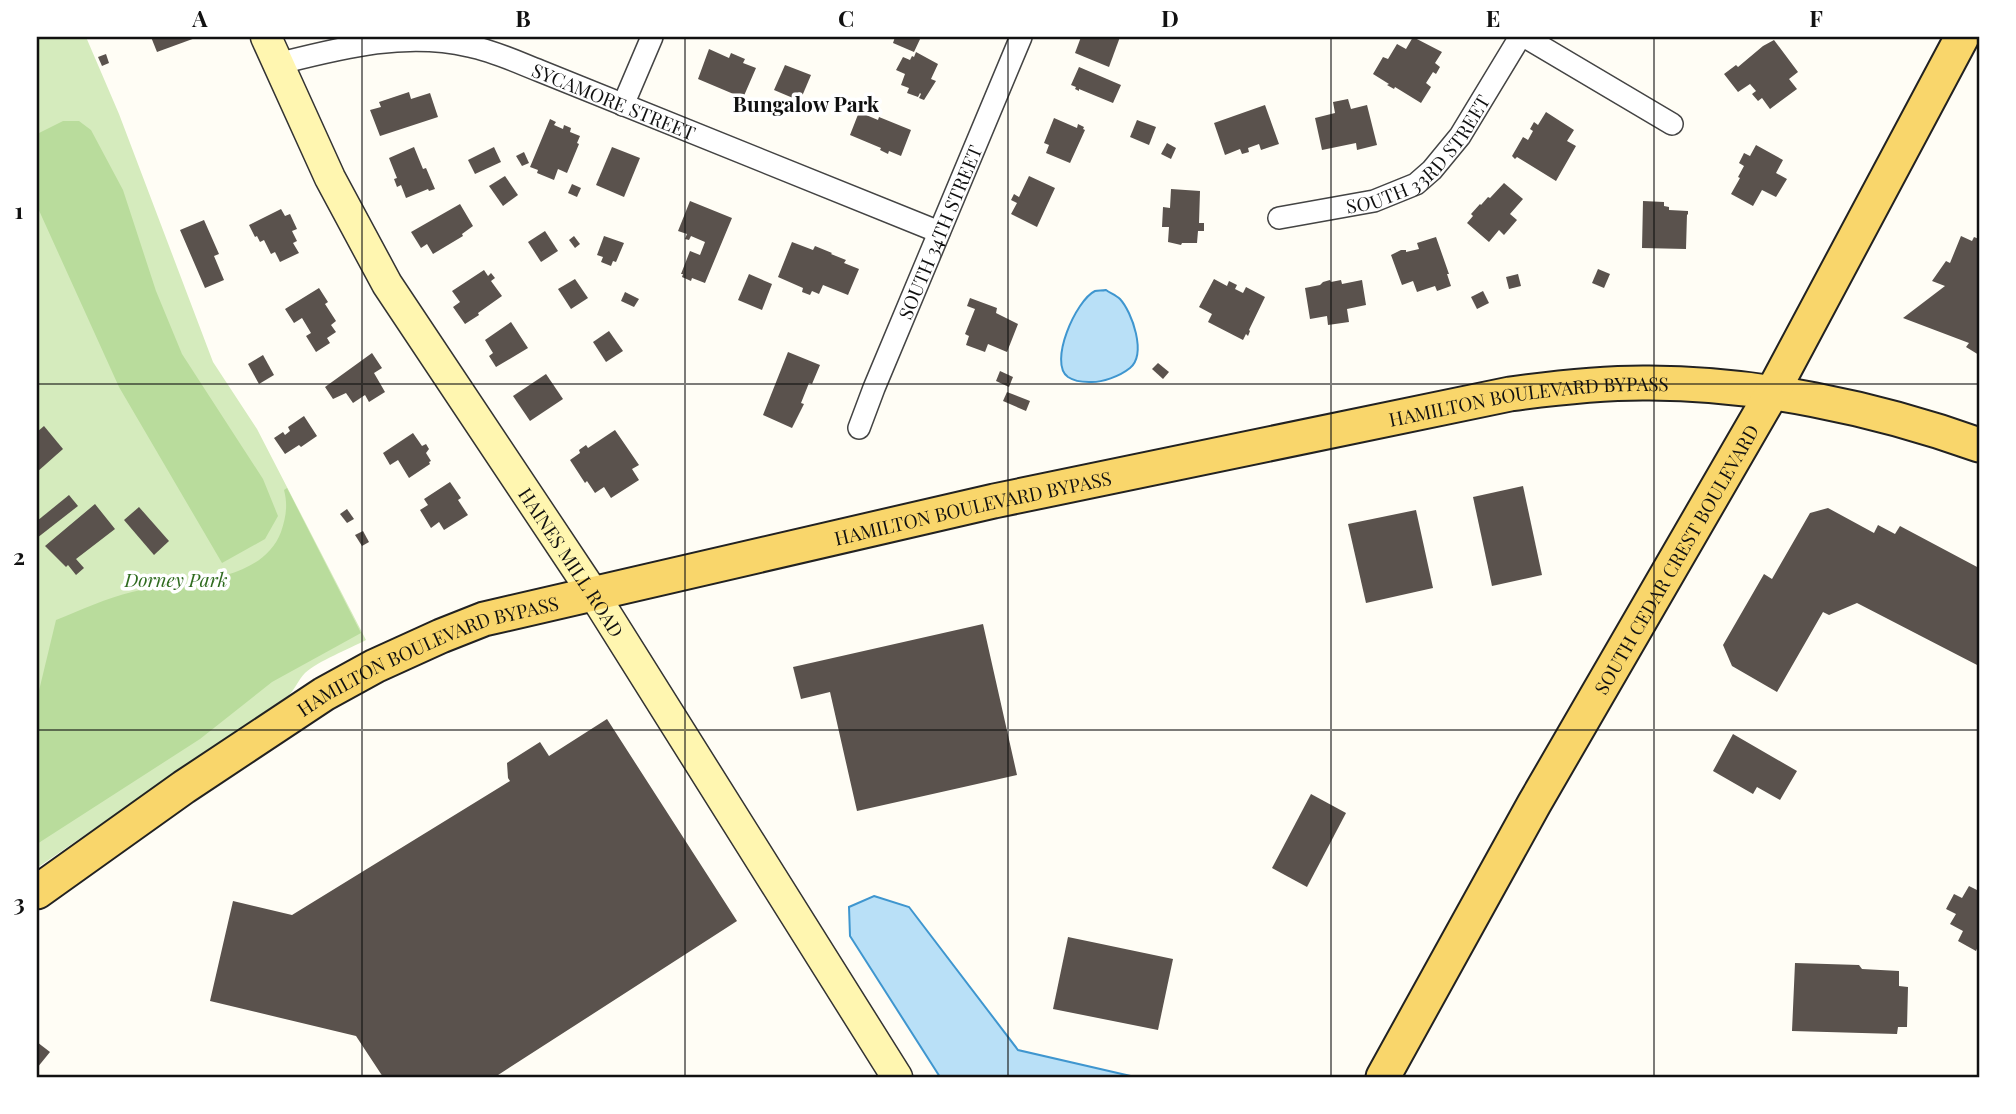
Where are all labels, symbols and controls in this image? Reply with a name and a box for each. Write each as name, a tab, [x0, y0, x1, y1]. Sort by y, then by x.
text: A	[191, 2, 208, 33]
text: B	[515, 2, 531, 33]
text: C	[838, 2, 854, 33]
text: D	[1161, 2, 1179, 33]
text: E	[1486, 2, 1500, 33]
text: F	[1809, 2, 1823, 33]
street label: SYCAMORE STREET	[529, 56, 700, 146]
district label: Bungalow Park	[733, 89, 880, 117]
street label: SOUTH 33RD STREET	[1344, 89, 1495, 219]
street label: SOUTH 34TH STREET	[891, 141, 987, 323]
text: 1	[15, 194, 24, 225]
street label: HAMILTON BOULEVARD BYPASS	[1386, 370, 1669, 432]
street label: SOUTH CEDAR CREST BOULEVARD	[1587, 419, 1764, 699]
street label: HAMILTON BOULEVARD BYPASS	[832, 464, 1114, 551]
street label: HAINES MILL ROAD	[513, 482, 630, 642]
text: 2	[13, 540, 25, 571]
park label: Dorney Park	[123, 566, 228, 592]
street label: HAMILTON BOULEVARD BYPASS	[292, 589, 561, 722]
text: 3	[13, 886, 25, 917]

